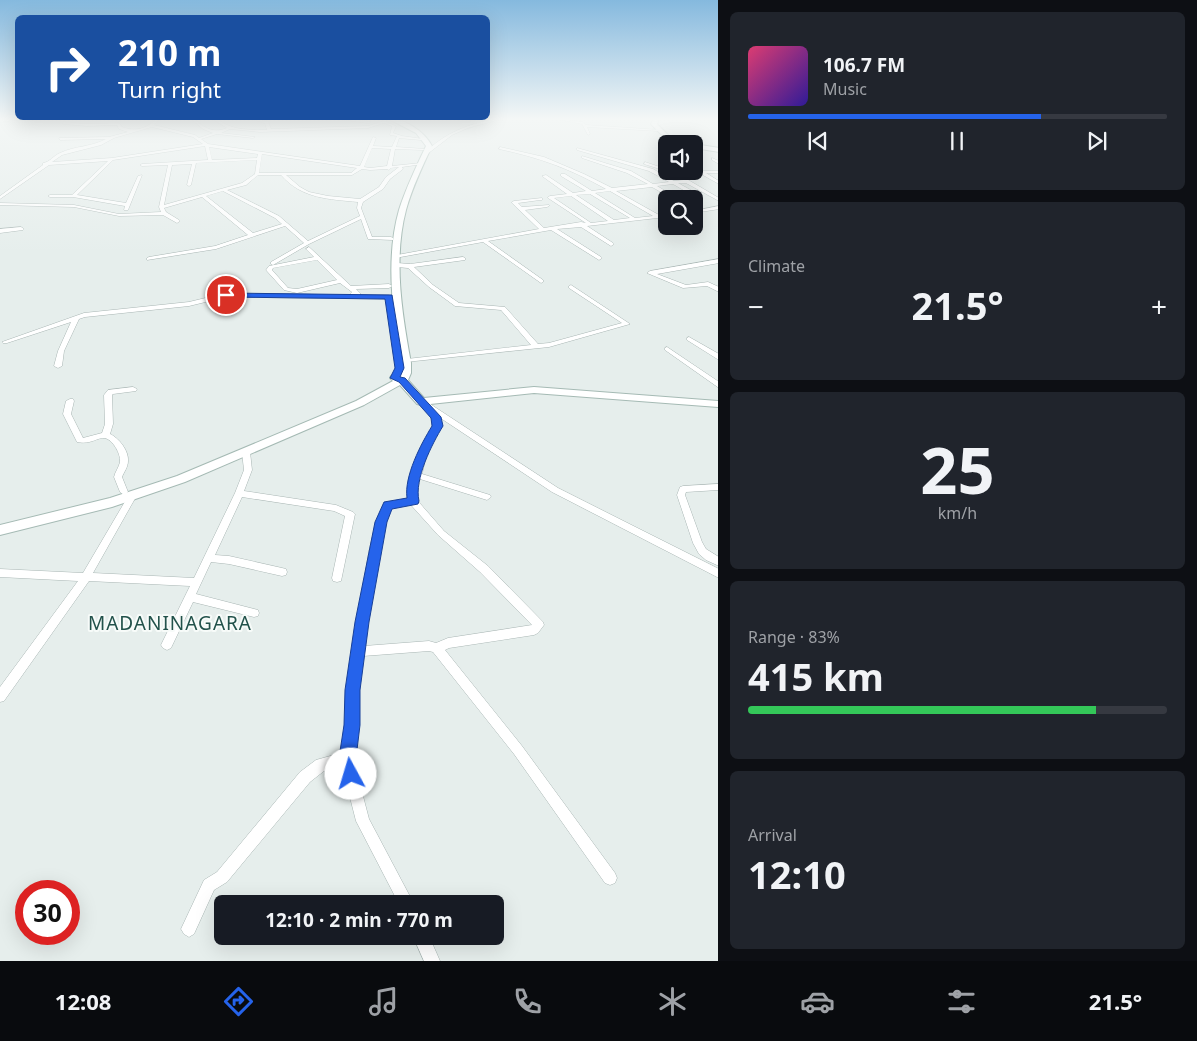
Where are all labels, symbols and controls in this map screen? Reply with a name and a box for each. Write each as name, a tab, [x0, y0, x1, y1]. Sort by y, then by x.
text: 210 m	[118, 29, 221, 76]
icon: right	[35, 35, 100, 100]
text: 106.7 FM	[823, 52, 905, 78]
text: Turn right	[118, 74, 221, 104]
text: Music	[823, 78, 867, 100]
icon: previous	[804, 127, 832, 155]
icon: pause	[943, 127, 971, 155]
icon: next	[1083, 127, 1111, 155]
map controls	[658, 135, 703, 235]
button: sound	[658, 135, 703, 180]
button: search	[658, 190, 703, 235]
text: Climate	[748, 255, 805, 277]
pin	[205, 274, 247, 316]
text: 21.5°	[912, 279, 1004, 331]
icon: arrive	[212, 281, 240, 309]
text: −	[748, 287, 764, 325]
text: +	[1151, 287, 1167, 325]
text: 25	[920, 425, 995, 513]
text: km/h	[938, 502, 977, 524]
district label: MADANINAGARA	[88, 610, 252, 636]
text: Range · 83%	[748, 626, 840, 648]
text: 415 km	[748, 650, 884, 702]
position arrow	[324, 747, 376, 799]
text: Arrival	[748, 824, 797, 846]
text: 12:10	[748, 848, 846, 900]
speed limit sign: 30	[15, 880, 80, 945]
text: 12:10 · 2 min · 770 m	[265, 907, 453, 933]
icon: directions	[221, 984, 256, 1019]
icon: music	[366, 984, 401, 1019]
icon: phone	[510, 984, 545, 1019]
icon: climate	[655, 984, 690, 1019]
icon: car	[800, 984, 835, 1019]
icon: filters	[944, 984, 979, 1019]
text: 12:08	[55, 986, 111, 1016]
text: 21.5°	[1089, 986, 1142, 1016]

